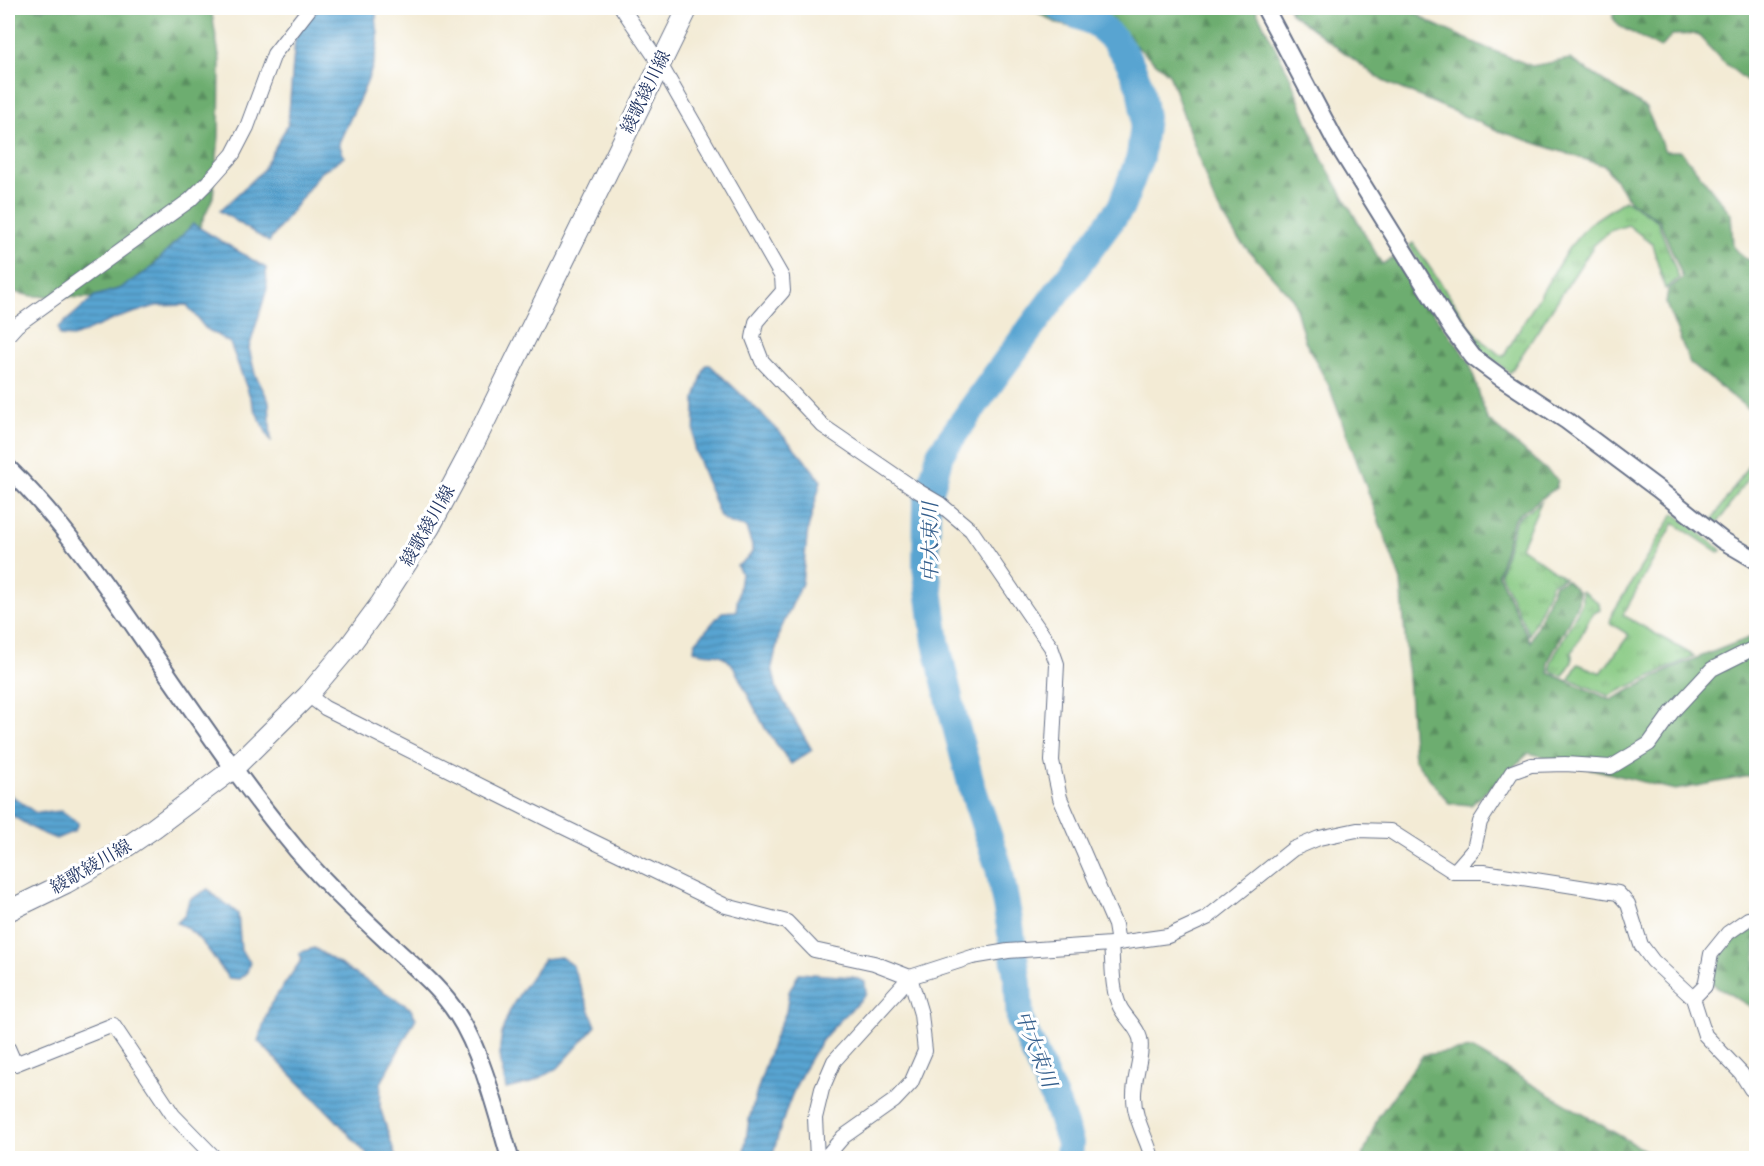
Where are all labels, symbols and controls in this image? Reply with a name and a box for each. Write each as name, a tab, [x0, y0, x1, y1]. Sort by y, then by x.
street label: 綾歌綾川線	[617, 47, 675, 137]
street label: 綾歌綾川線	[396, 482, 460, 570]
water label: 中大束川	[919, 500, 942, 582]
street label: 綾歌綾川線	[47, 835, 135, 899]
water label: 中大束川	[1011, 1008, 1062, 1092]

